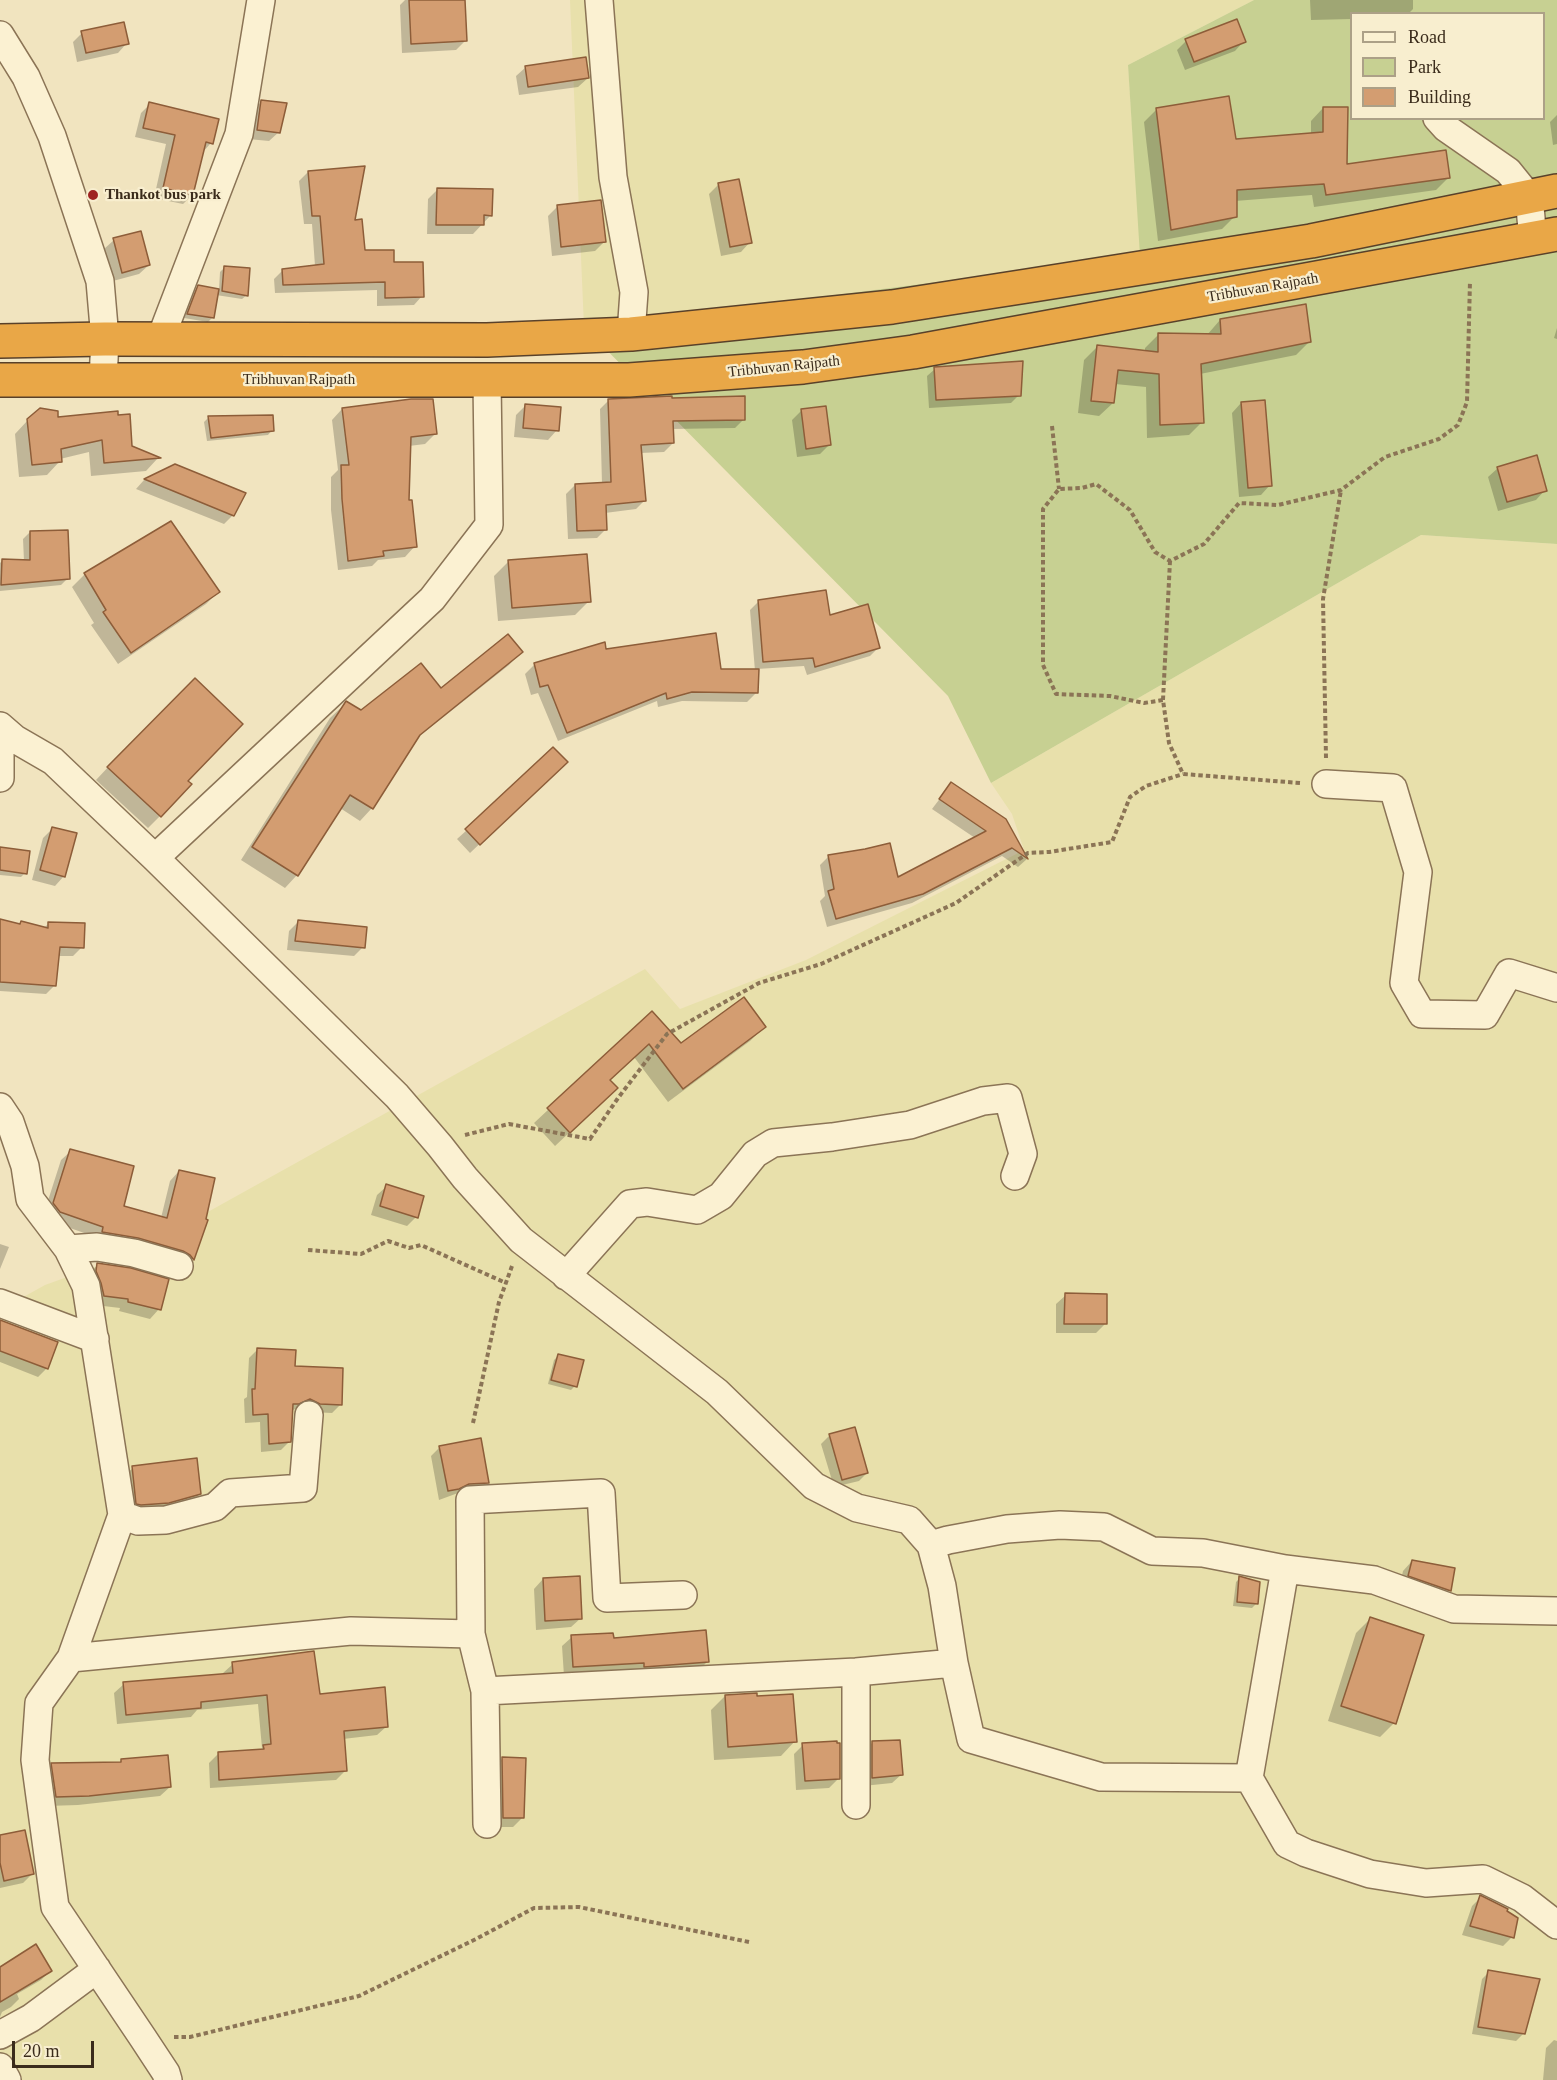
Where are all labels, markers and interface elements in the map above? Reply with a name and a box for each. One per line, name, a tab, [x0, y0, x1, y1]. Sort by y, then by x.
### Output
legend	[1350, 12, 1545, 120]
text: Road	[1408, 27, 1446, 47]
text: Park	[1408, 57, 1441, 77]
text: Building	[1408, 87, 1471, 107]
place label: Thankot bus park	[105, 186, 221, 204]
marker: Thankot bus park	[86, 188, 100, 202]
street label: Tribhuvan Rajpath	[1206, 269, 1320, 307]
street label: Tribhuvan Rajpath	[727, 352, 841, 382]
street label: Tribhuvan Rajpath	[243, 371, 355, 389]
scale bar	[15, 2029, 98, 2067]
text: 20 m	[23, 2041, 60, 2061]

